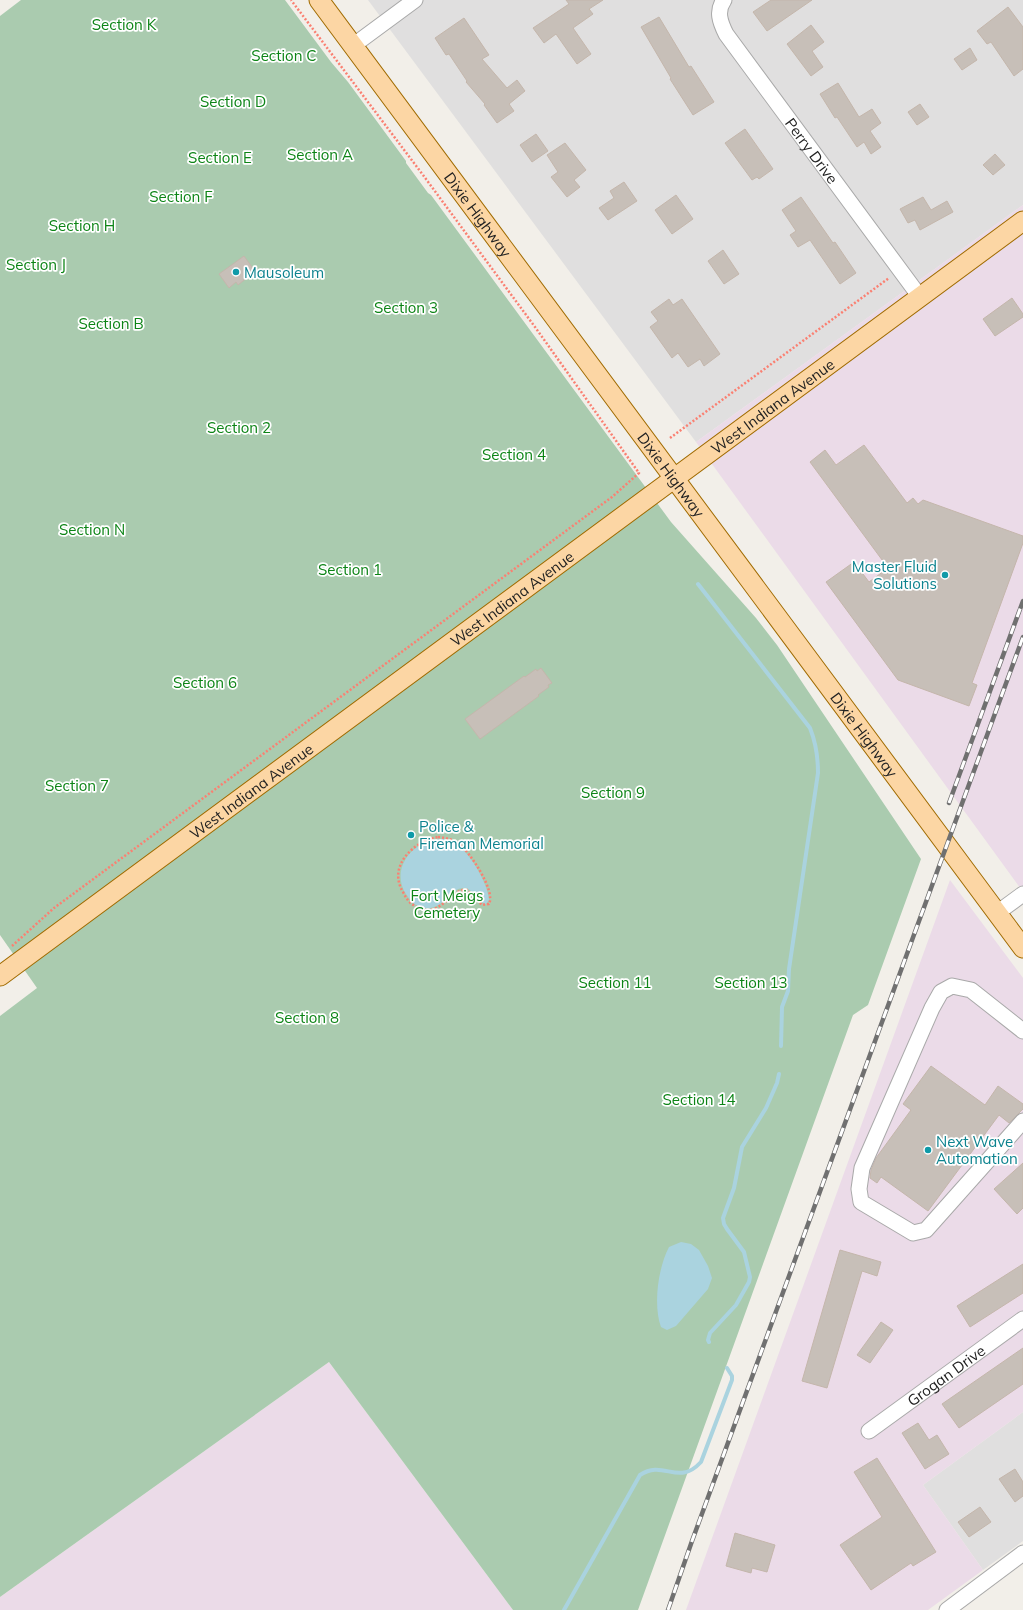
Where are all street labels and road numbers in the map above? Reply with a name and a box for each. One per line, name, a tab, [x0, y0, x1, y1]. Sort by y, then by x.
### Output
street label: Perry Drive	[781, 114, 843, 187]
street label: Dixie Highway	[440, 168, 516, 261]
street label: West Indiana Avenue	[707, 354, 838, 458]
street label: Dixie Highway	[634, 428, 709, 521]
street label: West Indiana Avenue	[446, 546, 577, 650]
street label: Dixie Highway	[827, 688, 902, 781]
street label: West Indiana Avenue	[186, 739, 317, 843]
street label: Grogan Drive	[903, 1340, 989, 1410]

